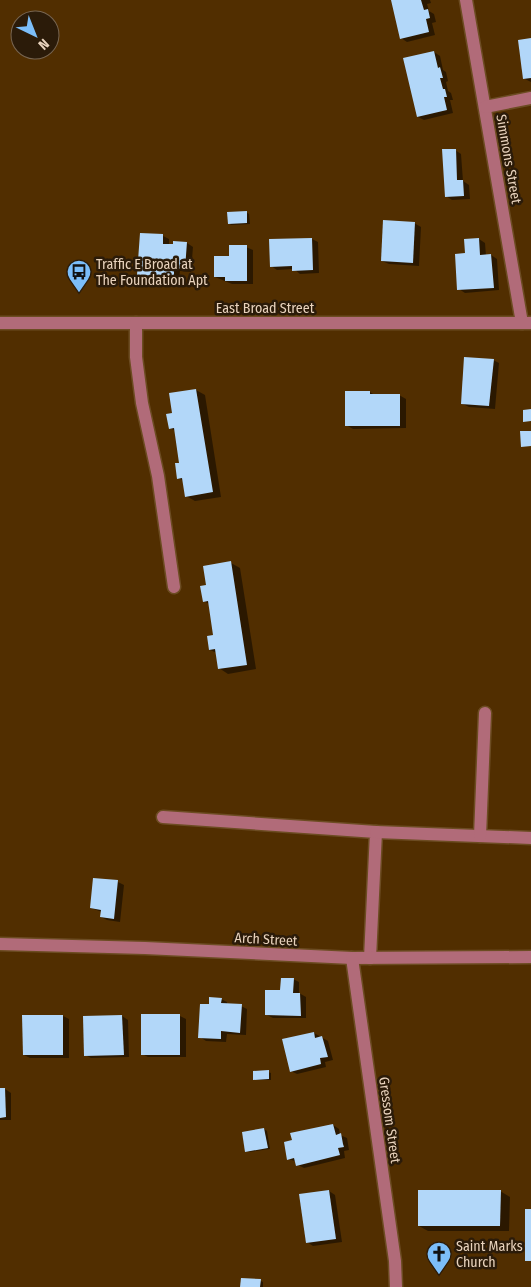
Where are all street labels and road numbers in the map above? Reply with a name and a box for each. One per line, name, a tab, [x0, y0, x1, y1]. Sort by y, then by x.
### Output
street label: Simmons Street	[492, 113, 525, 206]
street label: East Broad Street	[216, 300, 315, 317]
street label: Arch Street	[234, 929, 298, 950]
street label: Gressom Street	[375, 1076, 404, 1165]

